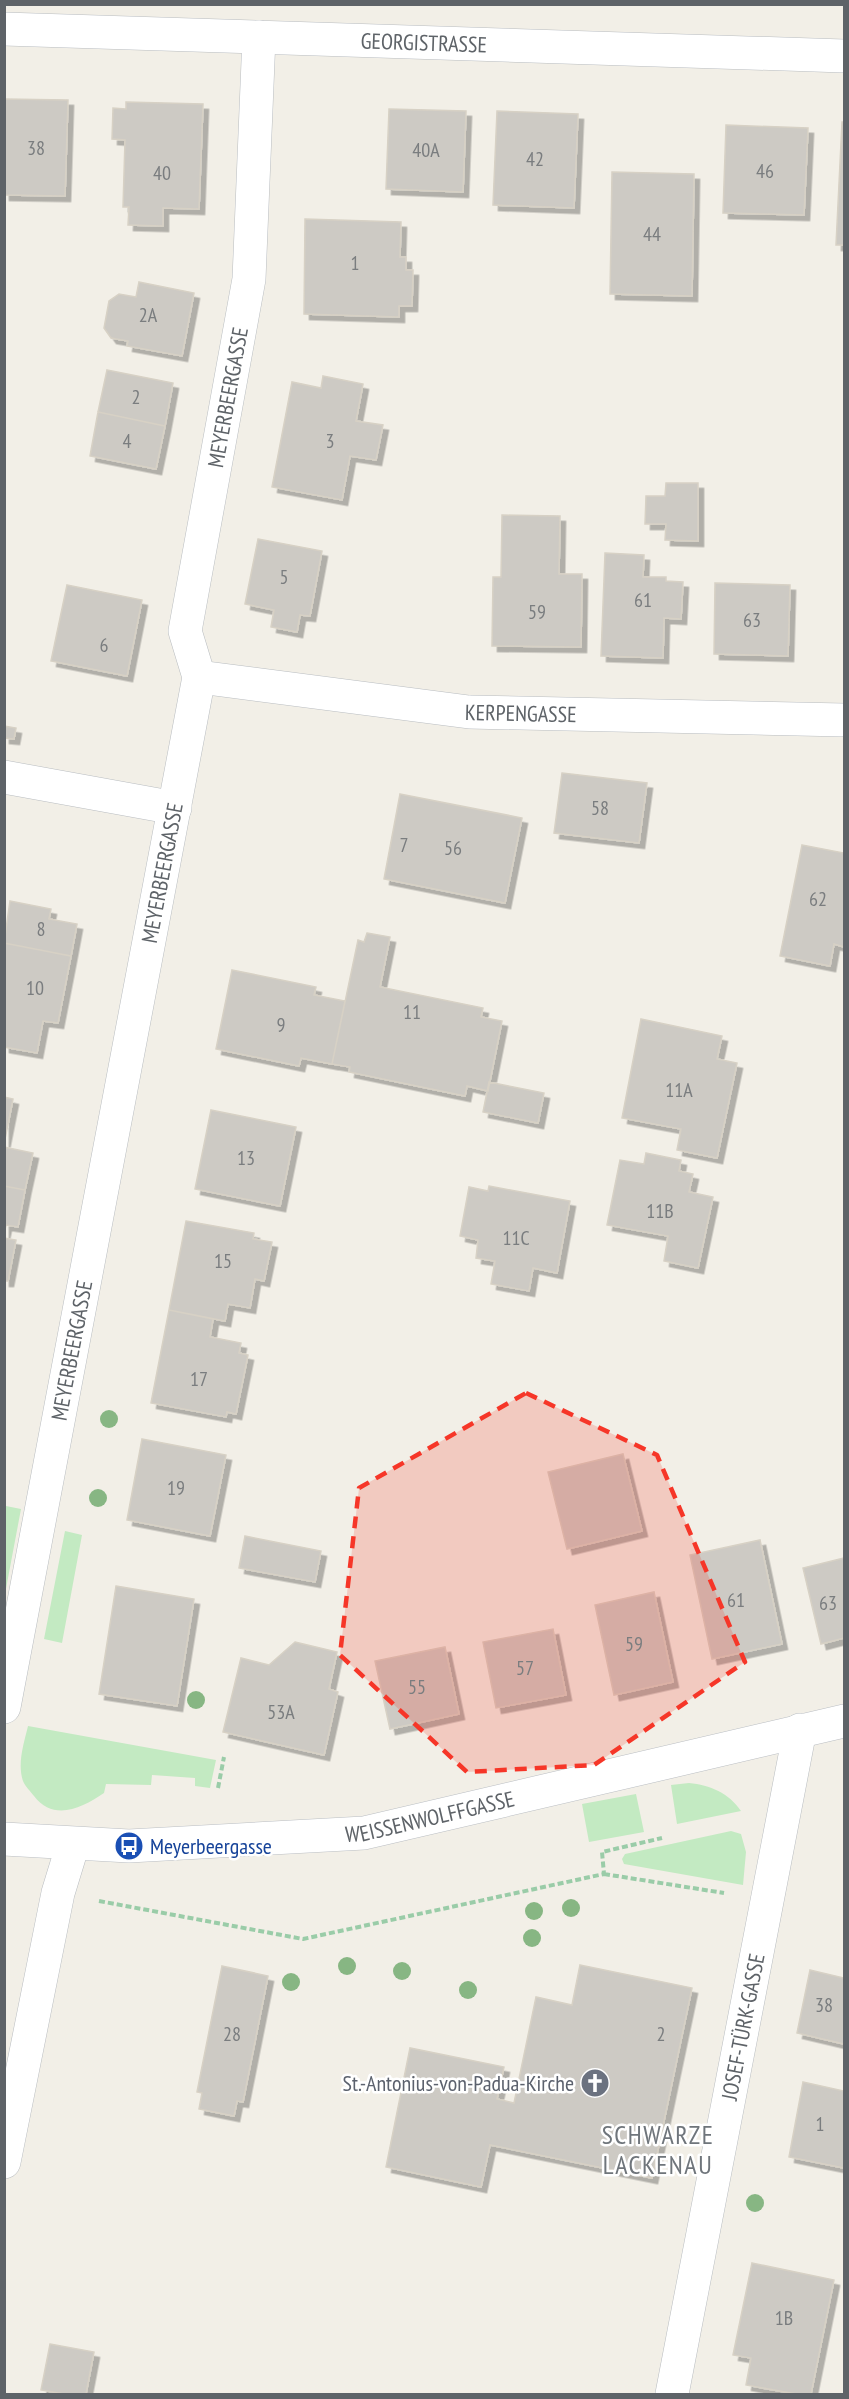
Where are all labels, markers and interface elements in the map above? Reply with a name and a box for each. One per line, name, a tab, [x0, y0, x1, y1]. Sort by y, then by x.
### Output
street label: GEORGISTRASSE	[360, 26, 487, 59]
house number: 38	[27, 135, 45, 161]
house number: 40A	[412, 137, 440, 163]
house number: 42	[526, 146, 544, 172]
house number: 46	[756, 158, 774, 184]
house number: 40	[153, 160, 171, 186]
house number: 44	[643, 221, 661, 247]
house number: 1	[351, 250, 360, 276]
house number: 2A	[139, 302, 158, 328]
street label: MEYERBEERGASSE	[201, 325, 254, 470]
house number: 2	[132, 384, 141, 410]
house number: 4	[123, 428, 132, 454]
house number: 3	[326, 428, 335, 454]
house number: 5	[280, 564, 289, 590]
house number: 61	[634, 587, 652, 613]
house number: 59	[528, 599, 546, 625]
house number: 63	[743, 607, 761, 633]
house number: 6	[100, 632, 109, 658]
street label: KERPENGASSE	[465, 698, 577, 728]
house number: 58	[591, 795, 609, 821]
street label: MEYERBEERGASSE	[135, 800, 189, 945]
house number: 7	[400, 832, 409, 858]
house number: 56	[444, 835, 462, 861]
house number: 62	[809, 886, 827, 912]
house number: 8	[37, 916, 46, 942]
house number: 10	[26, 975, 44, 1001]
house number: 11	[403, 999, 421, 1025]
house number: 9	[277, 1012, 286, 1038]
house number: 11A	[665, 1077, 693, 1103]
house number: 13	[237, 1145, 255, 1171]
house number: 11B	[646, 1198, 674, 1224]
house number: 11C	[502, 1225, 530, 1251]
house number: 15	[214, 1248, 232, 1274]
street label: MEYERBEERGASSE	[45, 1278, 99, 1423]
house number: 17	[190, 1366, 208, 1392]
house number: 19	[167, 1475, 185, 1501]
house number: 61	[727, 1587, 745, 1613]
house number: 63	[819, 1590, 837, 1616]
house number: 59	[625, 1631, 643, 1657]
house number: 57	[516, 1655, 534, 1681]
house number: 55	[408, 1674, 426, 1700]
house number: 53A	[267, 1699, 295, 1725]
street label: WEISSENWOLFFGASSE	[344, 1784, 517, 1848]
bus stop icon: Meyerbeergasse	[113, 1830, 145, 1862]
place label: Meyerbeergasse	[150, 1832, 272, 1860]
street label: JOSEF-TÜRK-GASSE	[715, 1951, 771, 2103]
house number: 38	[815, 1992, 833, 2018]
house number: 28	[223, 2021, 241, 2047]
house number: 2	[657, 2021, 666, 2047]
church icon: St.-Antonius-von-Padua-Kirche	[579, 2067, 611, 2099]
place label: St.-Antonius-von-Padua-Kirche	[343, 2069, 574, 2097]
house number: 1	[816, 2111, 825, 2137]
district label: SCHWARZE LACKENAU	[602, 2118, 714, 2181]
house number: 1B	[775, 2305, 793, 2331]

